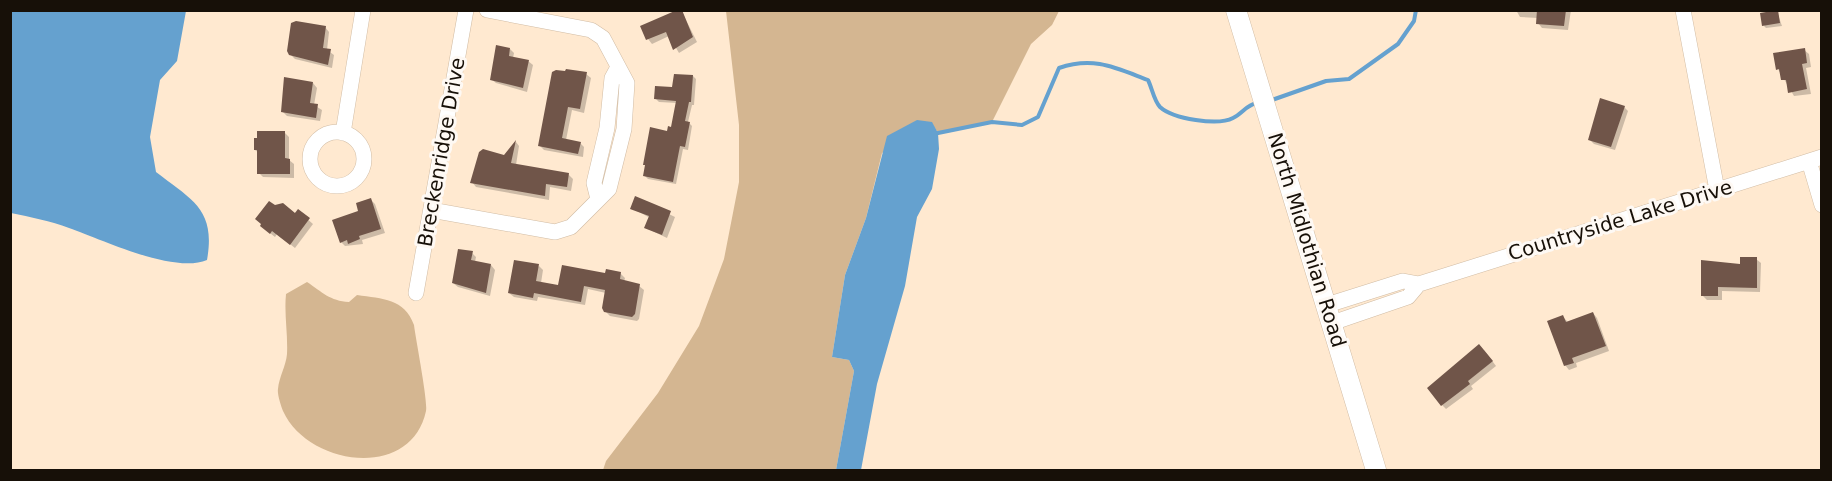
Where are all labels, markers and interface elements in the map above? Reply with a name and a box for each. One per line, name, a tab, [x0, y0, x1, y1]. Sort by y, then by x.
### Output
street label: Breckenridge Drive	[413, 55, 469, 249]
street label: North Midlothian Road	[1263, 130, 1351, 350]
street label: Countryside Lake Drive	[1505, 174, 1735, 266]

